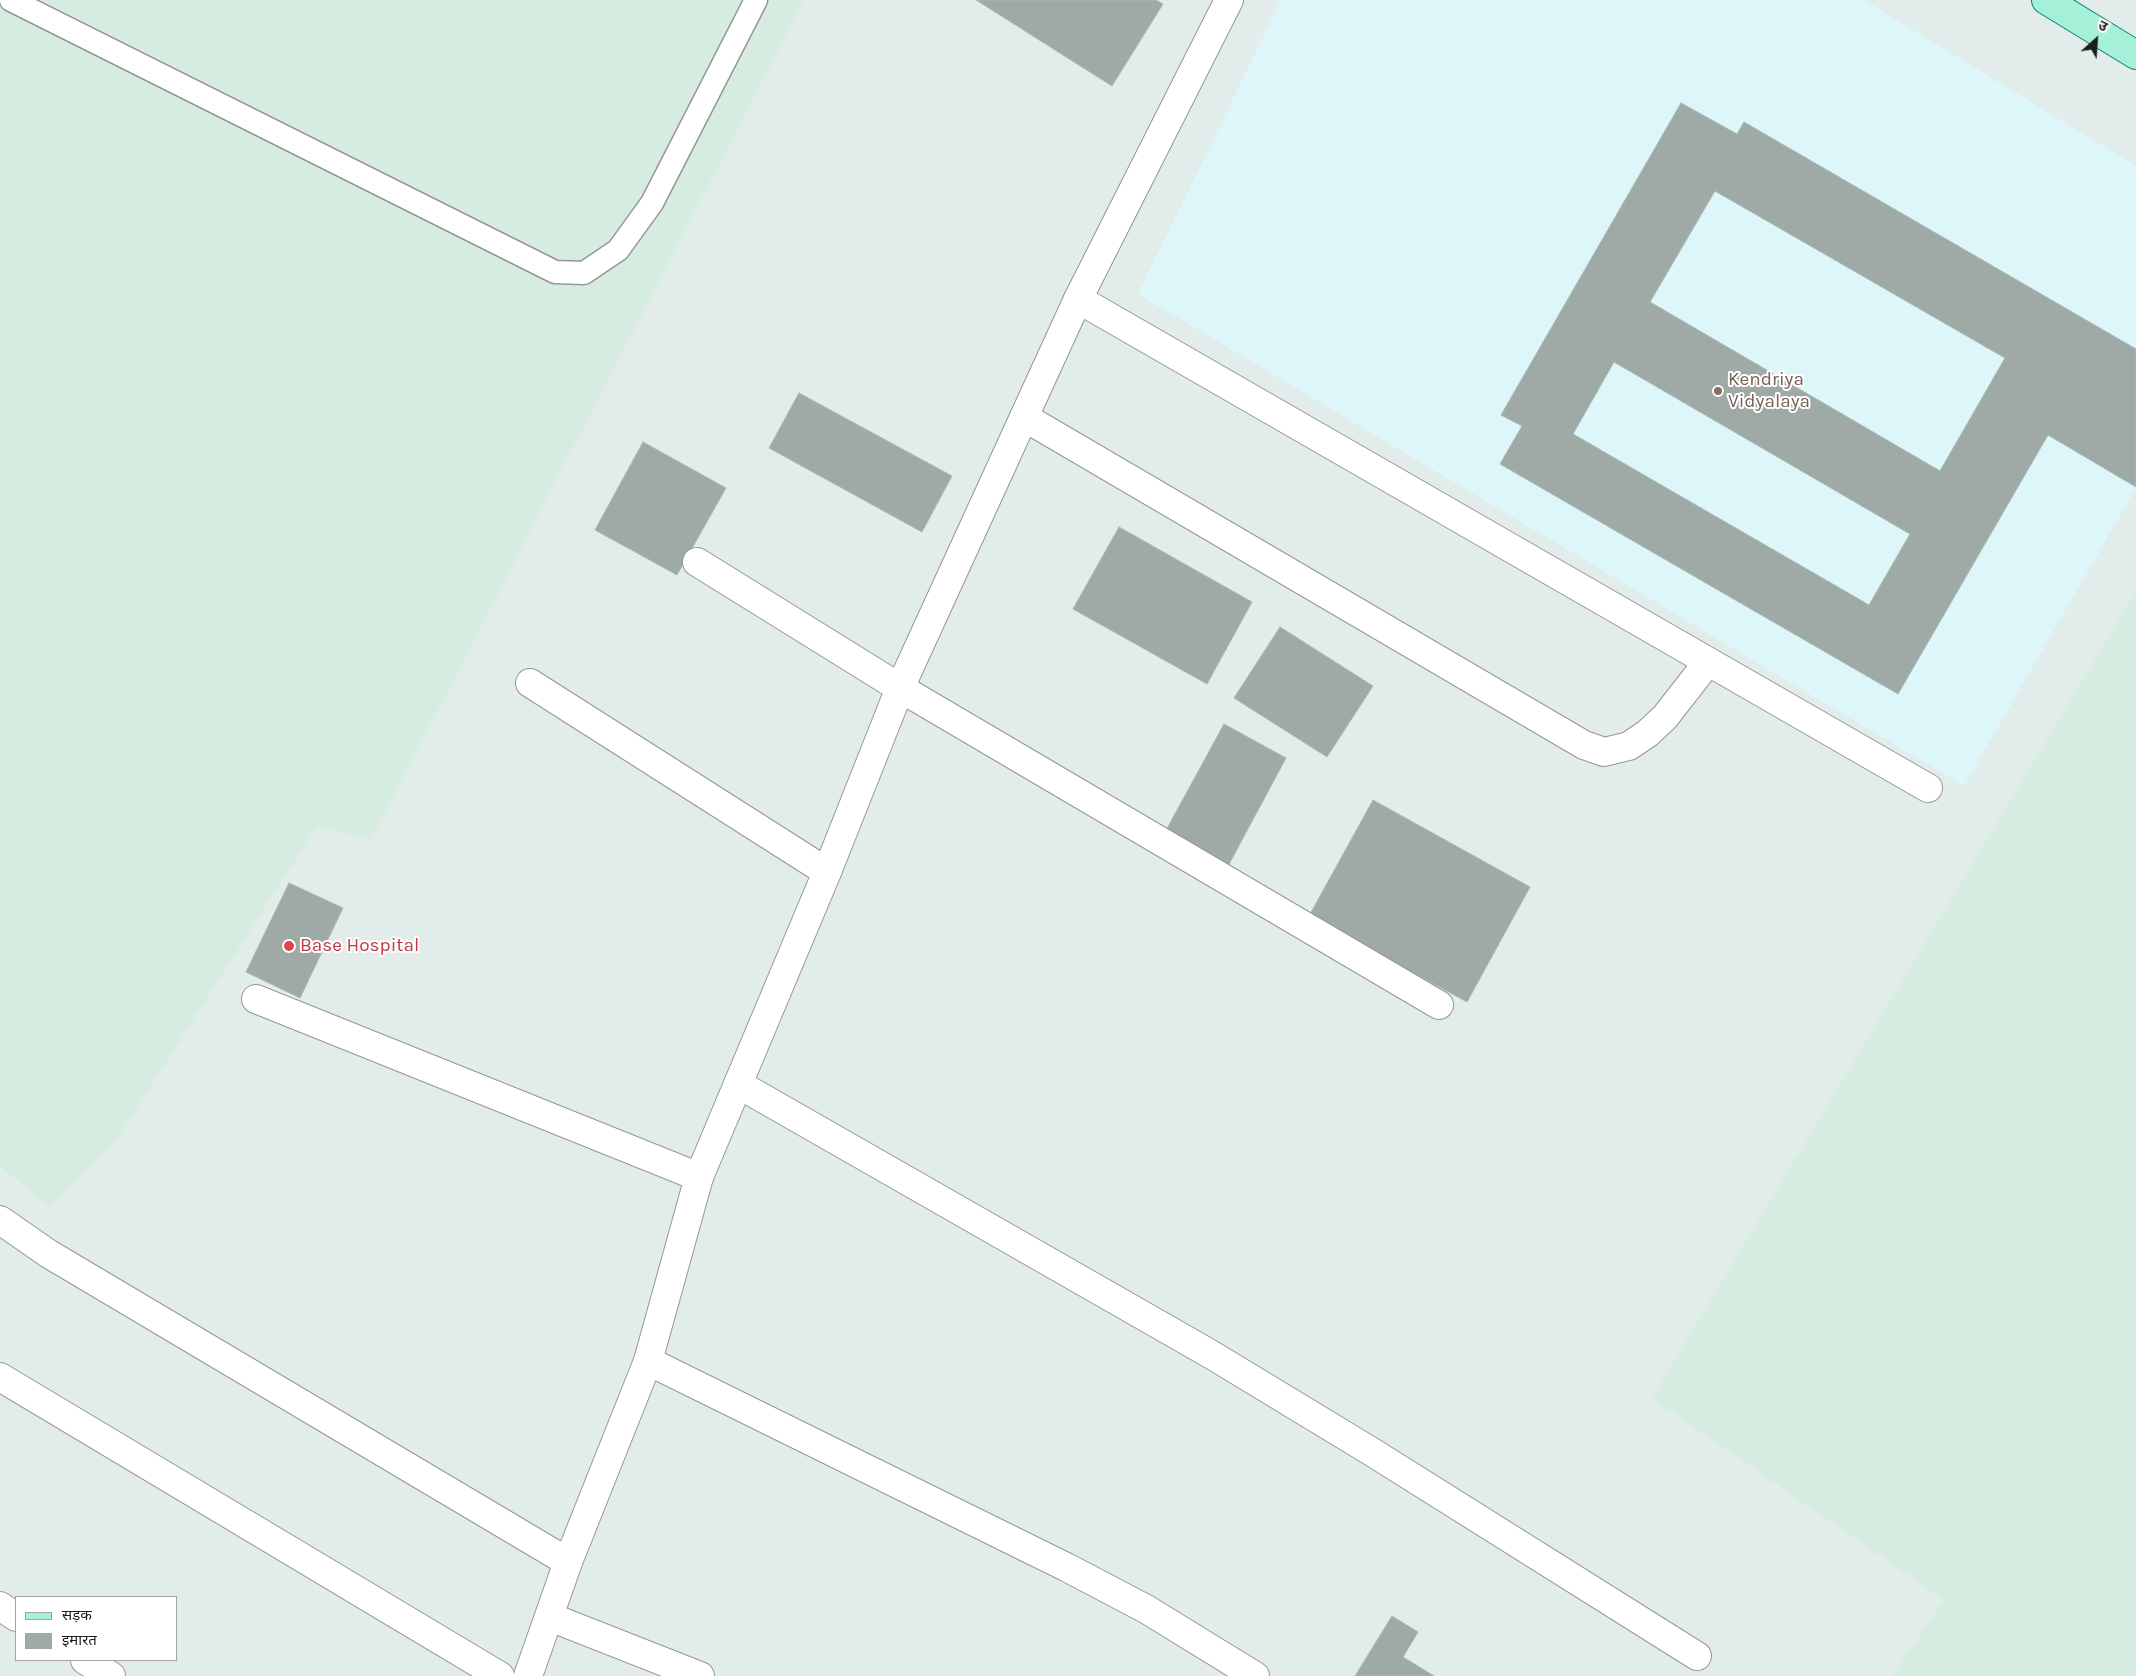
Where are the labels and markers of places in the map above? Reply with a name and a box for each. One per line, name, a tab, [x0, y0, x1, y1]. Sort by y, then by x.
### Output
place label: Kendriya Vidyalaya	[1728, 369, 1810, 413]
marker: Kendriya Vidyalaya	[1712, 385, 1724, 397]
place label: Base Hospital	[300, 935, 419, 957]
marker: Base Hospital	[282, 939, 296, 953]

